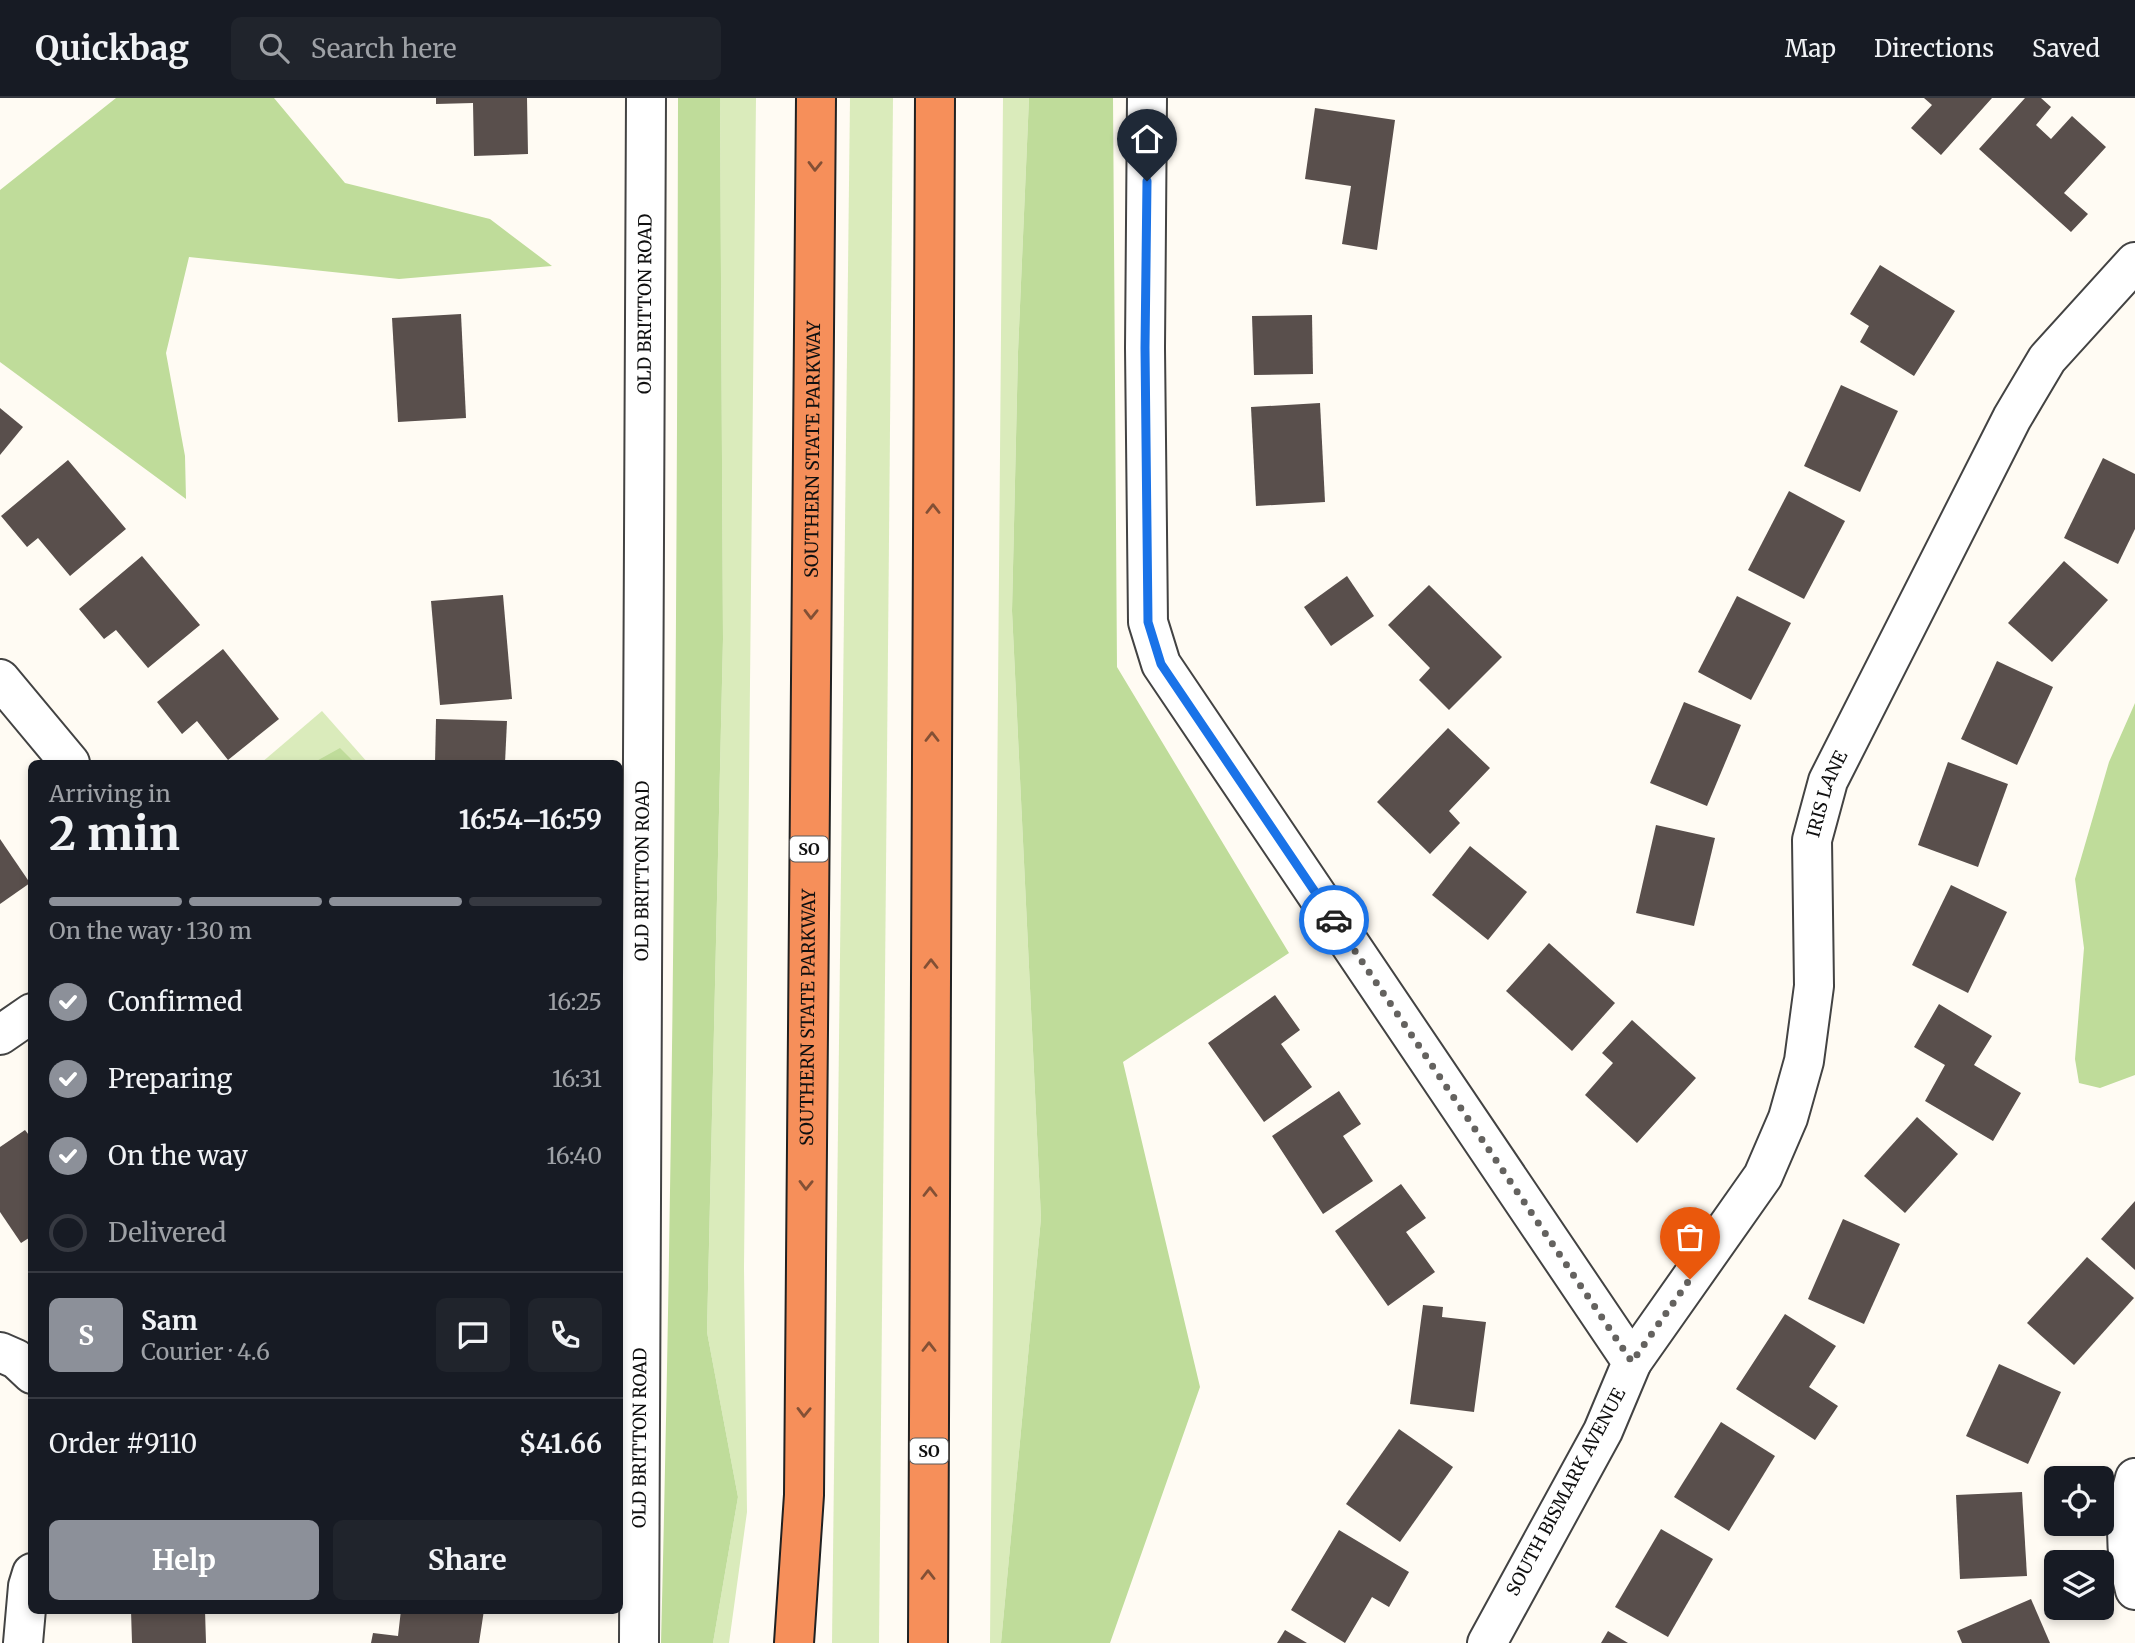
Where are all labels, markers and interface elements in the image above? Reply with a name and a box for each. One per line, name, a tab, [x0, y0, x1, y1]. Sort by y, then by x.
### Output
search box	[231, 17, 721, 80]
text: Quickbag	[35, 28, 189, 69]
icon: search	[255, 29, 293, 67]
text: Search here	[311, 32, 457, 65]
text: Map	[1785, 33, 1836, 64]
text: Directions	[1874, 33, 1994, 64]
text: Saved	[2032, 33, 2100, 64]
pin	[1117, 109, 1177, 181]
icon: home	[1128, 120, 1166, 158]
one-way arrow	[808, 161, 823, 172]
street label: OLD BRITTON ROAD	[633, 214, 656, 394]
street label: SOUTHERN STATE PARKWAY	[800, 320, 825, 578]
one-way arrow	[925, 503, 941, 514]
one-way arrow	[804, 609, 819, 620]
one-way arrow	[924, 731, 940, 741]
street label: IRIS LANE	[1801, 746, 1853, 840]
text: Arriving in	[49, 779, 171, 808]
street label: OLD BRITTON ROAD	[630, 781, 654, 961]
text: 16:54–16:59	[459, 803, 602, 836]
text: 2 min	[49, 805, 180, 863]
road number: SO	[790, 836, 828, 862]
courier	[1299, 885, 1369, 955]
street label: SOUTHERN STATE PARKWAY	[795, 888, 820, 1146]
icon: car	[1315, 901, 1353, 939]
text: On the way · 130 m	[49, 916, 252, 945]
one-way arrow	[923, 958, 939, 969]
icon: check	[49, 983, 87, 1021]
text: Confirmed	[108, 985, 243, 1018]
text: 16:25	[548, 987, 602, 1016]
icon: check	[49, 1060, 87, 1098]
text: Preparing	[108, 1062, 232, 1095]
text: 16:31	[552, 1064, 602, 1093]
icon: check	[49, 1137, 87, 1175]
text: On the way	[108, 1139, 248, 1172]
text: 16:40	[546, 1141, 602, 1170]
one-way arrow	[798, 1180, 814, 1190]
one-way arrow	[922, 1186, 938, 1196]
pin	[1660, 1207, 1720, 1279]
text: Delivered	[108, 1216, 227, 1249]
icon: bag	[1671, 1218, 1709, 1256]
button: chat	[436, 1298, 510, 1372]
button: phone	[528, 1298, 602, 1372]
text: Sam	[141, 1304, 198, 1337]
text: S	[78, 1319, 94, 1352]
text: Courier · 4.6	[141, 1337, 270, 1366]
one-way arrow	[921, 1342, 937, 1352]
street label: OLD BRITTON ROAD	[628, 1348, 651, 1528]
street label: SOUTH BISMARK AVENUE	[1501, 1383, 1630, 1600]
one-way arrow	[796, 1407, 812, 1418]
text: Order #9110	[49, 1427, 197, 1460]
text: $41.66	[519, 1427, 602, 1460]
road number: SO	[910, 1438, 948, 1464]
map controls	[2044, 1466, 2114, 1620]
button: locate	[2044, 1466, 2114, 1536]
button: Help	[49, 1520, 319, 1600]
button: Share	[333, 1520, 602, 1600]
button: layers	[2044, 1550, 2114, 1620]
one-way arrow	[920, 1569, 936, 1580]

